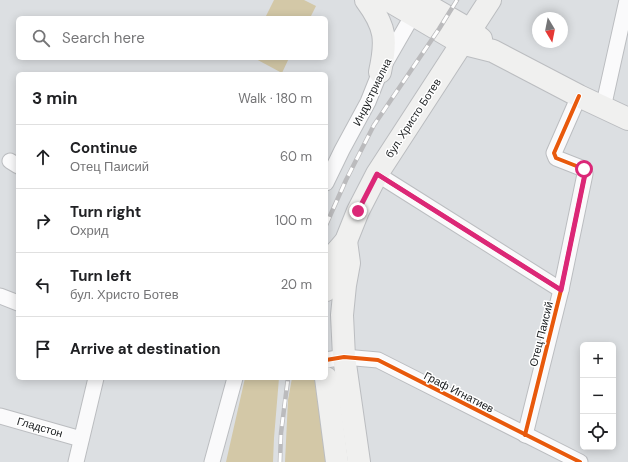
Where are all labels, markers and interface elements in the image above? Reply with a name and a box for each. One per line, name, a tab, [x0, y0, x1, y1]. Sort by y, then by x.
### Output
north arrow	[532, 12, 568, 48]
search box	[16, 16, 328, 60]
icon: search	[30, 27, 52, 49]
text: Search here	[62, 28, 145, 48]
street label: Индустриална	[350, 55, 395, 128]
street label: бул. Христо Ботев	[382, 76, 444, 160]
text: 3 min	[32, 87, 77, 109]
text: Walk · 180 m	[238, 90, 312, 107]
text: Continue	[70, 138, 138, 158]
icon: ahead	[32, 146, 54, 168]
text: 60 m	[280, 148, 312, 165]
text: Отец Паисий	[70, 158, 149, 175]
route start	[575, 160, 593, 178]
text: Turn right	[70, 202, 141, 222]
route end	[349, 202, 367, 220]
icon: right	[32, 210, 54, 232]
text: 100 m	[275, 212, 312, 229]
text: Охрид	[70, 222, 109, 239]
text: Turn left	[70, 266, 131, 286]
icon: left	[32, 274, 54, 296]
text: 20 m	[281, 276, 312, 293]
text: бул. Христо Ботев	[70, 286, 179, 303]
street label: Отец Паисий	[526, 300, 556, 368]
icon: arrive	[32, 338, 54, 360]
text: Arrive at destination	[70, 339, 221, 359]
map controls	[580, 342, 616, 450]
button: +	[580, 342, 616, 378]
street label: Граф Игнатиев	[422, 368, 496, 416]
button: −	[580, 378, 616, 414]
street label: Гладстон	[16, 414, 64, 440]
button: locate	[580, 414, 616, 450]

